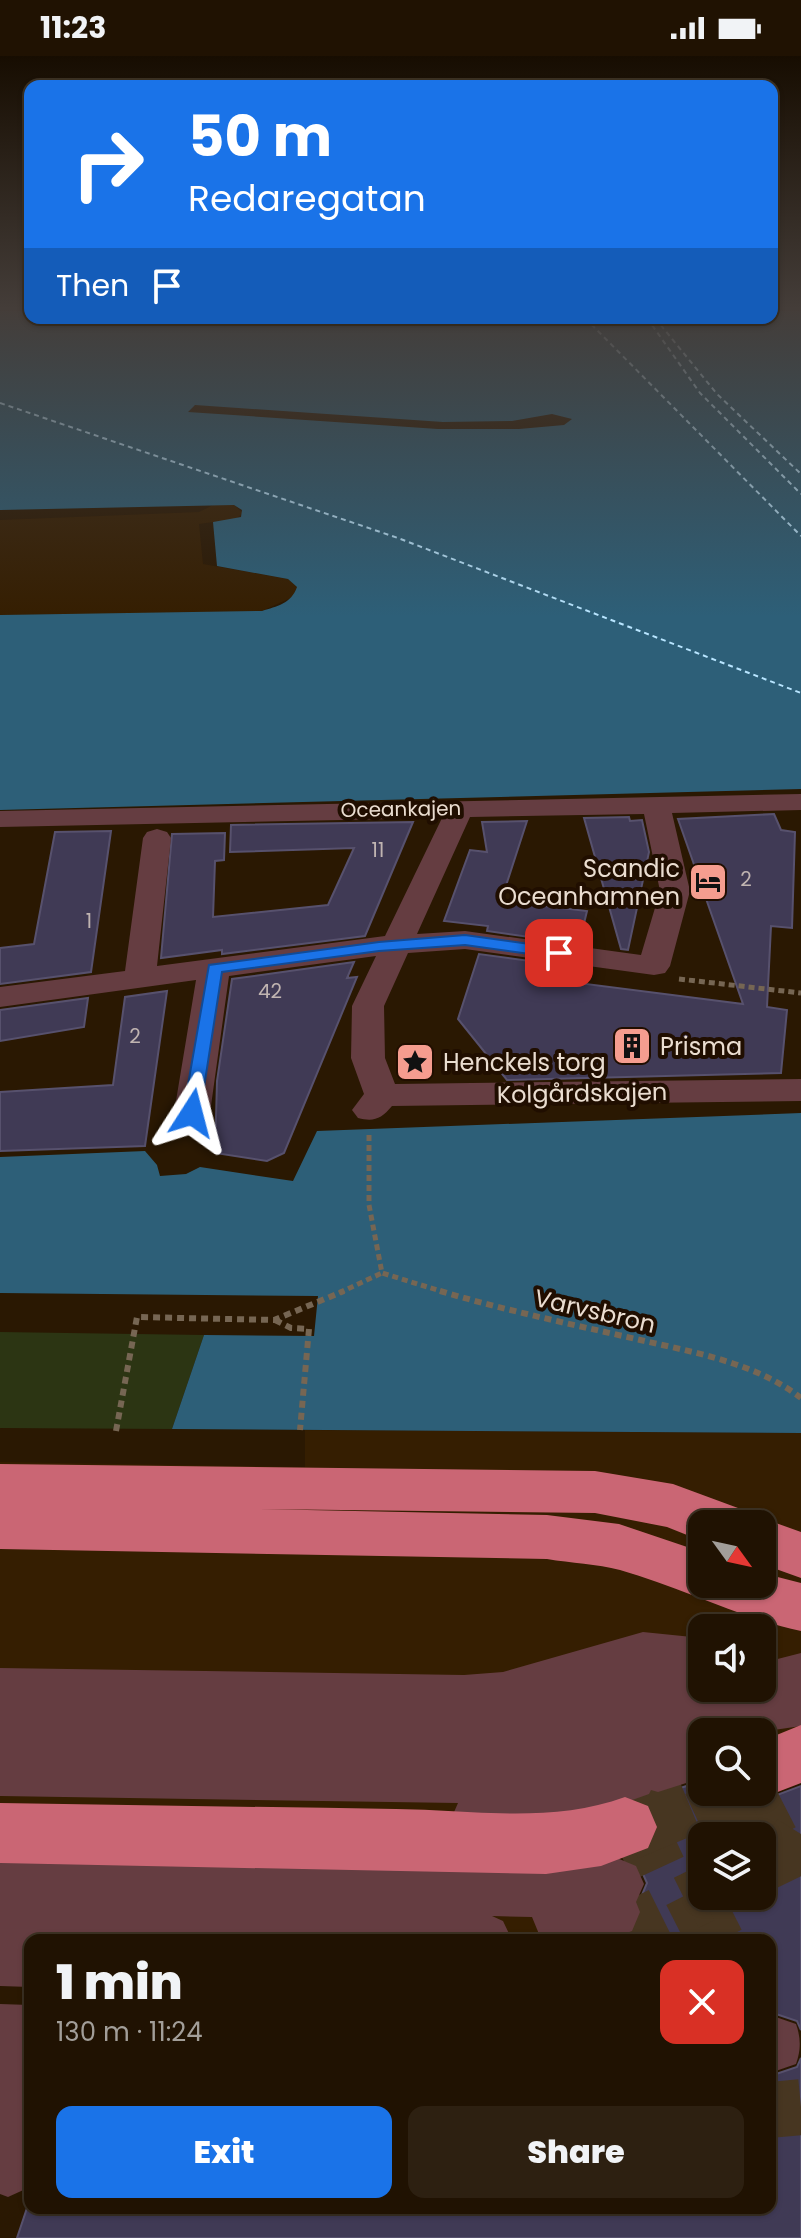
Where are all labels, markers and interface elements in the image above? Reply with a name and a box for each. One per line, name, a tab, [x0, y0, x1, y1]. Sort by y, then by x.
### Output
text: 11:23	[40, 6, 106, 49]
text: 50 m	[188, 97, 332, 176]
icon: right	[56, 112, 160, 216]
text: Redaregatan	[188, 173, 426, 224]
text: Then	[56, 264, 129, 307]
icon: arrive	[145, 264, 189, 308]
street label: Oceankajen	[340, 794, 462, 824]
house number: 11	[372, 836, 384, 864]
place label: Scandic Oceanhamnen	[498, 852, 680, 913]
hotel icon: Scandic Oceanhamnen	[687, 861, 729, 903]
house number: 2	[740, 865, 752, 893]
house number: 1	[86, 907, 92, 935]
pin	[525, 919, 593, 987]
icon: arrive	[537, 931, 581, 975]
house number: 42	[258, 977, 282, 1005]
house number: 2	[129, 1022, 141, 1050]
building icon: Prisma	[611, 1025, 653, 1067]
place label: Prisma	[660, 1030, 742, 1063]
place icon: Henckels torg	[394, 1041, 436, 1083]
place label: Henckels torg	[443, 1046, 606, 1079]
position arrow	[150, 1071, 234, 1155]
street label: Kolgårdskajen	[496, 1075, 668, 1111]
street label: Varvsbron	[531, 1281, 659, 1341]
north arrow	[688, 1510, 776, 1598]
map controls	[688, 1510, 776, 1910]
button: sound	[688, 1614, 776, 1702]
button: search	[688, 1718, 776, 1806]
button: layers	[688, 1822, 776, 1910]
text: 1 min	[56, 1949, 183, 2016]
button: close	[660, 1960, 744, 2044]
text: 130 m · 11:24	[56, 2014, 203, 2050]
button: Exit	[56, 2106, 392, 2198]
button: Share	[408, 2106, 744, 2198]

